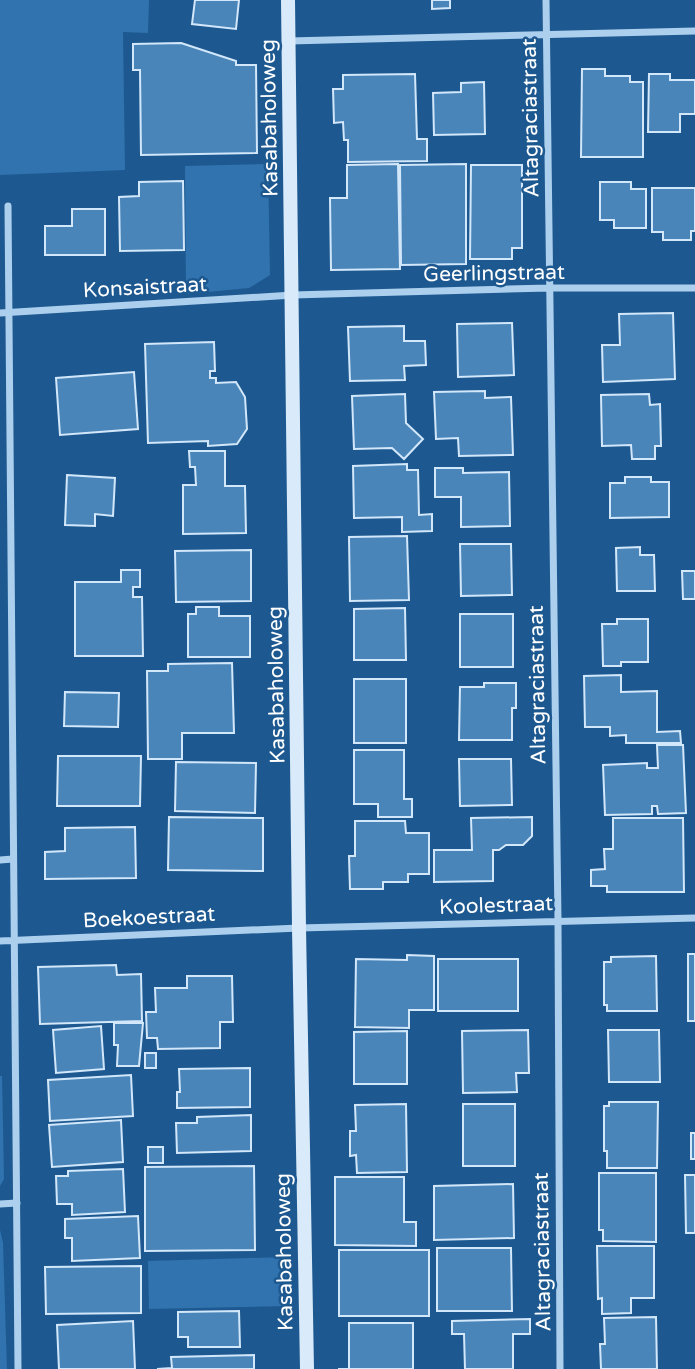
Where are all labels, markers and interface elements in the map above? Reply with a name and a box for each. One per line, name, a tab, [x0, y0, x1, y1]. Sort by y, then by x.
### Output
street label: Altagraciastraat	[517, 38, 544, 198]
street label: Kasabaholoweg	[256, 39, 283, 197]
street label: Geerlingstraat	[423, 260, 565, 287]
street label: Konsaistraat	[82, 272, 208, 303]
street label: Altagraciastraat	[524, 605, 551, 765]
street label: Kasabaholoweg	[263, 606, 290, 764]
street label: Koolestraat	[439, 891, 553, 920]
street label: Boekoestraat	[82, 902, 216, 933]
street label: Altagraciastraat	[529, 1172, 556, 1332]
street label: Kasabaholoweg	[271, 1173, 298, 1331]

